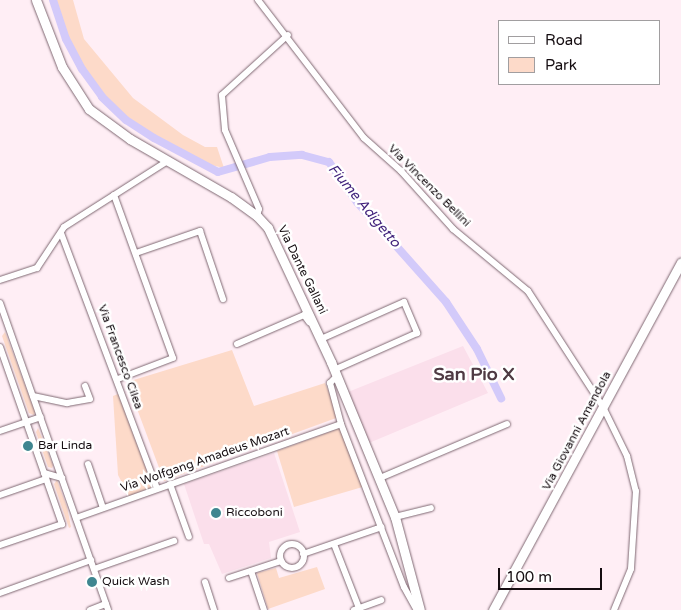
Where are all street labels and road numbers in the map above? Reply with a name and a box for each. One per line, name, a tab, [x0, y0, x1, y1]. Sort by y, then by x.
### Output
street label: Via Vincenzo Bellini	[385, 142, 473, 230]
street label: Via Dante Gallani	[274, 223, 330, 317]
street label: Via Francesco Cilea	[94, 303, 146, 411]
street label: Via Giovanni Amendola	[539, 369, 615, 493]
street label: Via Wolfgang Amadeus Mozart	[119, 424, 291, 496]

